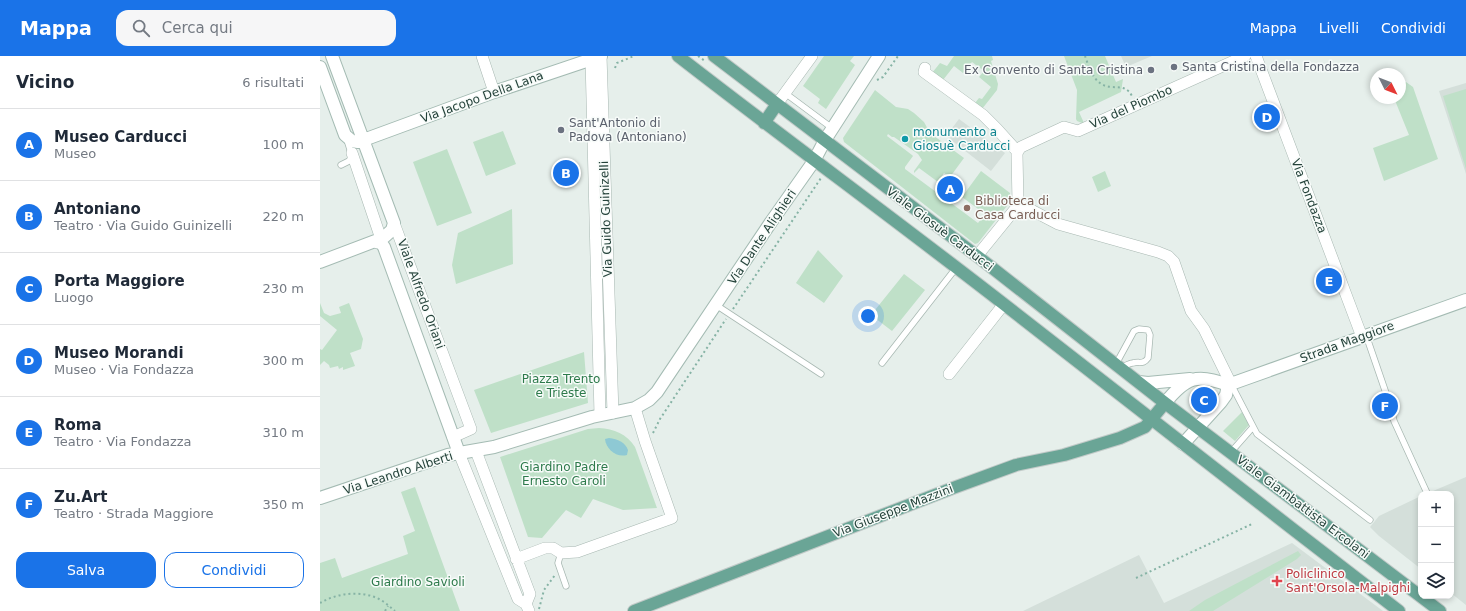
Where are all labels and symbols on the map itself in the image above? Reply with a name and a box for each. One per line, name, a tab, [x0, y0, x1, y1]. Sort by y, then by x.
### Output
place label: Santa Cristina della Fondazza	[1182, 60, 1359, 74]
marker: Santa Cristina della Fondazza	[1169, 62, 1179, 72]
place label: Ex Convento di Santa Cristina	[964, 63, 1143, 77]
marker: Ex Convento di Santa Cristina	[1146, 65, 1156, 75]
street label: Via Jacopo Della Lana	[419, 68, 545, 126]
north arrow	[1370, 68, 1406, 104]
street label: Via del Piombo	[1088, 83, 1174, 131]
pin: D	[1254, 102, 1280, 132]
place label: Sant'Antonio di Padova (Antoniano)	[569, 116, 687, 144]
marker: Sant'Antonio di Padova (Antoniano)	[556, 125, 566, 135]
place label: monumento a Giosuè Carducci	[913, 125, 1010, 153]
marker: monumento a Giosuè Carducci	[900, 134, 910, 144]
street label: Via Fondazza	[1288, 157, 1330, 235]
pin: B	[553, 158, 579, 188]
street label: Via Guido Guinizelli	[597, 161, 615, 277]
pin: A	[937, 174, 963, 204]
street label: Viale Giosuè Carducci	[884, 184, 996, 274]
street label: Via Dante Alighieri	[725, 187, 799, 287]
place label: Biblioteca di Casa Carducci	[975, 194, 1060, 222]
marker: Biblioteca di Casa Carducci	[962, 203, 972, 213]
street label: Viale Alfredo Oriani	[395, 237, 447, 351]
pin: E	[1316, 266, 1342, 296]
your location	[858, 306, 878, 326]
street label: Strada Maggiore	[1298, 318, 1396, 366]
park label: Piazza Trento e Trieste	[522, 372, 600, 400]
pin: C	[1191, 385, 1217, 415]
pin: F	[1372, 391, 1398, 421]
street label: Via Leandro Alberti	[342, 449, 454, 497]
street label: Viale Giambattista Ercolani	[1234, 453, 1372, 561]
park label: Giardino Padre Ernesto Caroli	[520, 460, 608, 488]
street label: Via Giuseppe Mazzini	[831, 482, 955, 540]
place label: Policlinico Sant'Orsola-Malpighi	[1286, 567, 1410, 595]
park label: Giardino Savioli	[371, 575, 465, 589]
marker: Policlinico Sant'Orsola-Malpighi	[1271, 575, 1283, 587]

